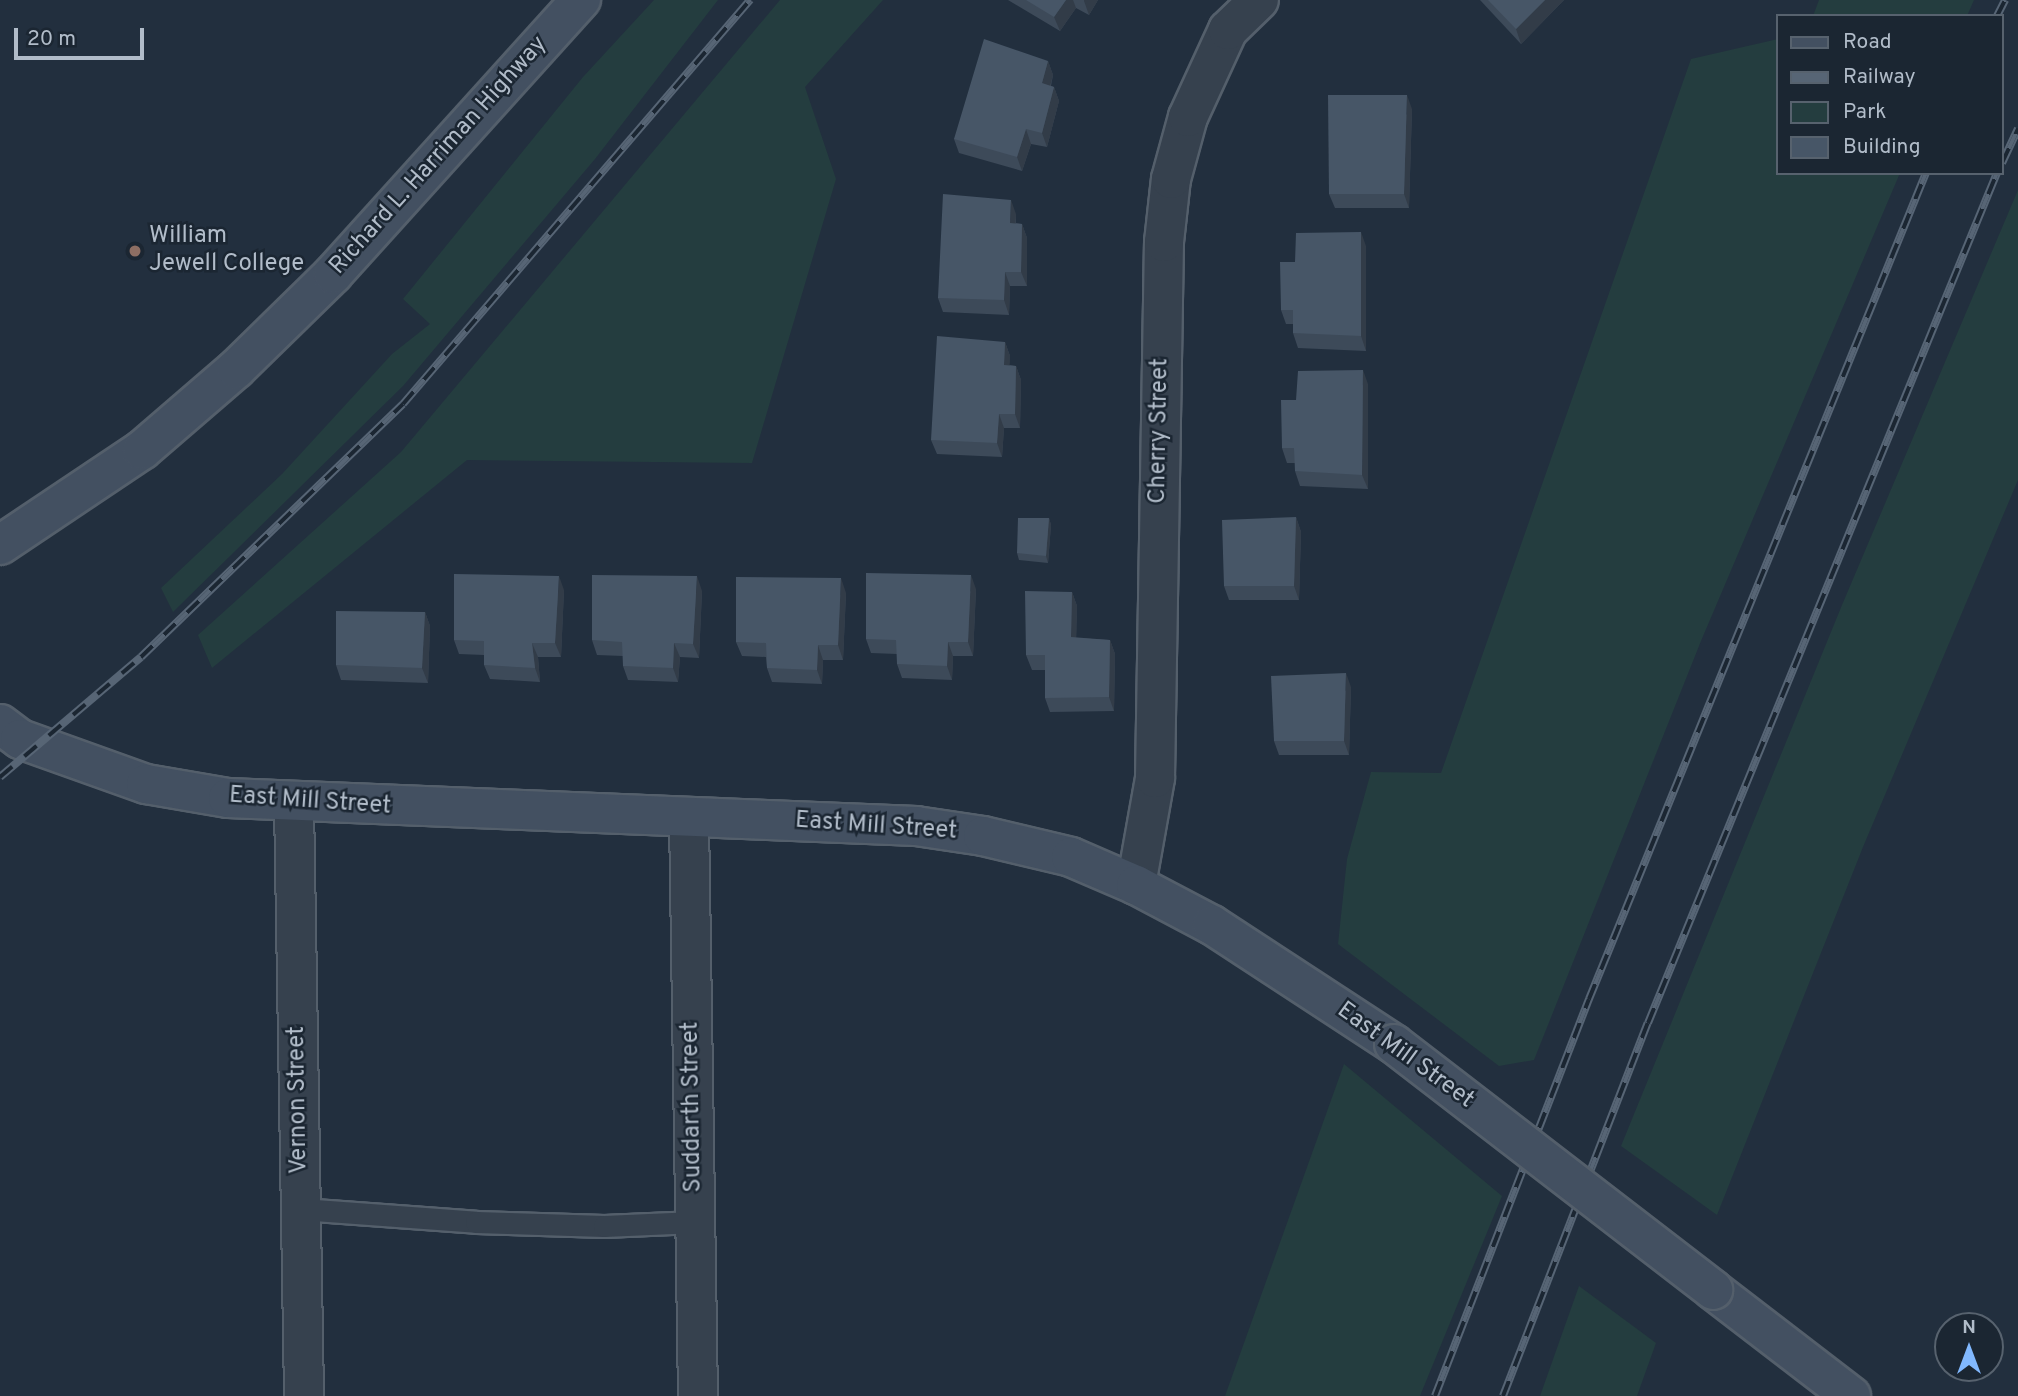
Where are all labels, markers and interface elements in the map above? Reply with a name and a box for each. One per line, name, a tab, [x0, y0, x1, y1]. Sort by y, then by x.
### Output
scale bar	[18, 14, 147, 58]
legend	[1776, 14, 2004, 175]
text: 20 m	[27, 26, 76, 53]
text: Road	[1843, 29, 1892, 56]
street label: Richard L. Harriman Highway	[324, 31, 554, 281]
text: Railway	[1843, 64, 1916, 91]
text: Park	[1843, 99, 1886, 126]
text: Building	[1843, 134, 1921, 161]
place label: William Jewell College	[149, 223, 304, 279]
marker: William Jewell College	[127, 243, 143, 259]
street label: Cherry Street	[1144, 358, 1176, 504]
street label: East Mill Street	[228, 782, 392, 822]
street label: East Mill Street	[794, 807, 958, 847]
street label: East Mill Street	[1331, 997, 1479, 1115]
street label: Suddarth Street	[677, 1021, 709, 1193]
street label: Vernon Street	[283, 1026, 315, 1174]
north arrow	[1934, 1312, 2004, 1382]
text: N	[1962, 1316, 1976, 1340]

